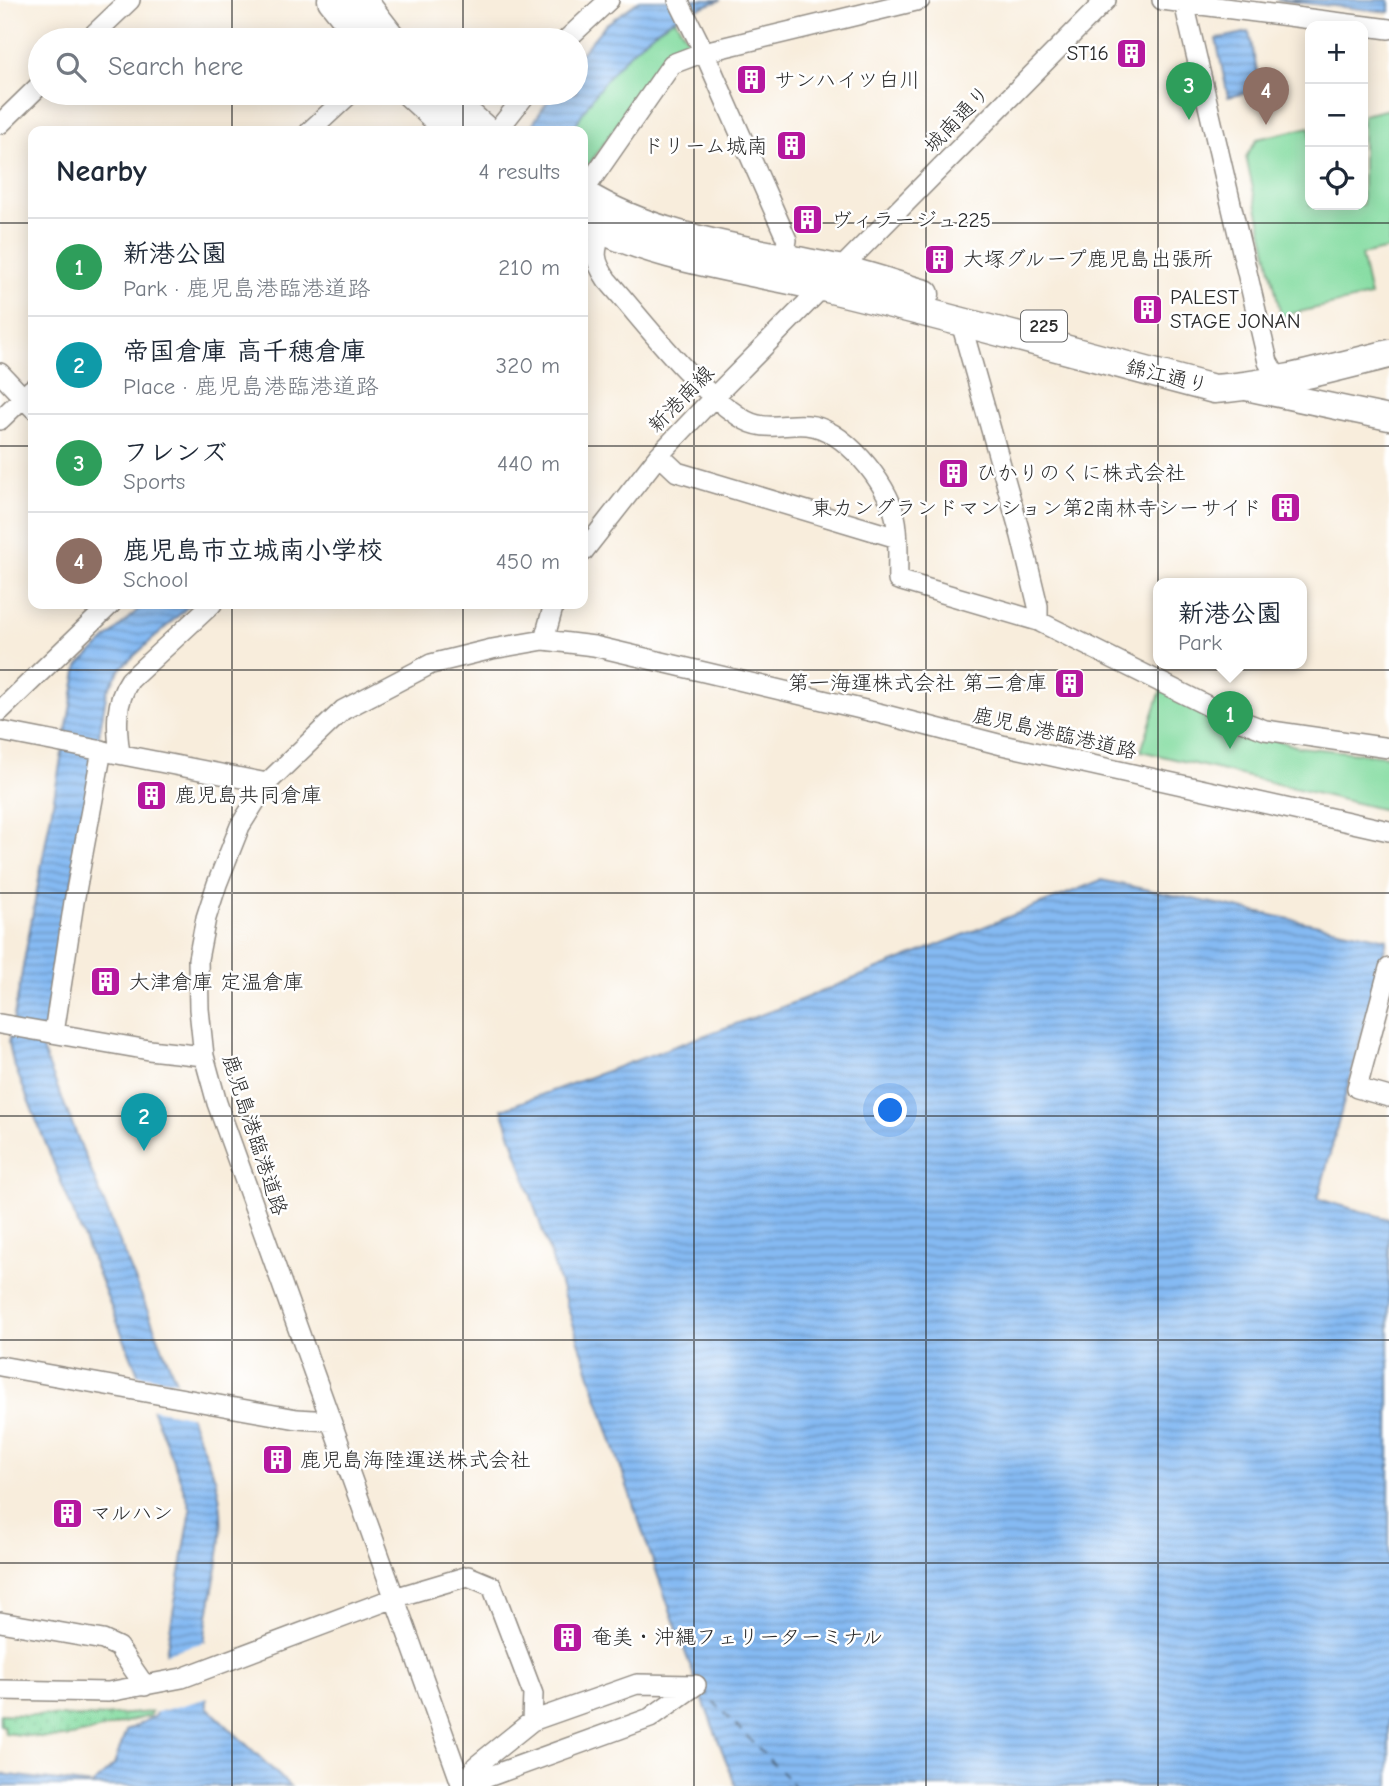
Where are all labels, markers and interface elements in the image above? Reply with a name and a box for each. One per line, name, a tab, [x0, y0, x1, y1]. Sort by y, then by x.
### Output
map controls	[1305, 21, 1368, 210]
button: +	[1305, 21, 1368, 84]
search box	[28, 28, 588, 105]
building icon: ST16	[1115, 36, 1149, 70]
place label: ST16	[1067, 41, 1109, 65]
icon: search	[52, 48, 90, 86]
text: Search here	[108, 52, 243, 82]
pin: 3	[1166, 62, 1212, 120]
building icon: サンハイツ白川	[734, 63, 768, 97]
pin: 4	[1243, 67, 1289, 125]
place label: サンハイツ白川	[774, 68, 920, 92]
street label: 城南通り	[919, 80, 995, 158]
button: −	[1305, 84, 1368, 147]
building icon: ドリーム城南	[774, 129, 808, 163]
place label: ドリーム城南	[643, 134, 768, 158]
button: locate	[1305, 147, 1368, 210]
text: Nearby	[56, 154, 147, 189]
text: 4 results	[478, 158, 560, 185]
building icon: ヴィラージュ225	[791, 203, 825, 237]
place label: ヴィラージュ225	[831, 208, 991, 232]
text: 新港公園	[123, 239, 227, 269]
building icon: 大塚グループ鹿児島出張所	[923, 242, 957, 276]
place label: 大塚グループ鹿児島出張所	[963, 247, 1213, 271]
text: 1	[74, 254, 84, 281]
text: 210 m	[498, 254, 560, 281]
text: Park · 鹿児島港臨港道路	[123, 275, 370, 302]
place label: PALEST STAGE JONAN	[1170, 285, 1301, 333]
building icon: PALEST STAGE JONAN	[1130, 292, 1164, 326]
road number: 225	[1021, 310, 1067, 342]
text: 帝国倉庫 高千穂倉庫	[123, 337, 366, 367]
text: 2	[73, 352, 85, 379]
text: 320 m	[496, 352, 560, 379]
street label: 錦江通り	[1123, 354, 1211, 398]
street label: 新港南線	[643, 360, 719, 438]
text: Place · 鹿児島港臨港道路	[123, 373, 379, 400]
text: フレンズ	[123, 438, 227, 468]
text: 3	[73, 450, 85, 477]
text: 440 m	[497, 450, 560, 477]
building icon: ひかりのくに株式会社	[936, 456, 970, 490]
place label: ひかりのくに株式会社	[976, 461, 1186, 485]
text: Sports	[123, 468, 185, 495]
building icon: 東カングランドマンション第2南林寺シーサイド	[1268, 491, 1302, 525]
place label: 東カングランドマンション第2南林寺シーサイド	[811, 496, 1262, 520]
text: 鹿児島市立城南小学校	[123, 536, 383, 566]
text: 4	[74, 548, 84, 575]
text: 450 m	[496, 548, 560, 575]
text: School	[123, 566, 188, 593]
popup	[1153, 578, 1307, 669]
text: 新港公園	[1178, 599, 1282, 629]
text: Park	[1178, 629, 1222, 656]
building icon: 第一海運株式会社 第二倉庫	[1053, 666, 1087, 700]
place label: 第一海運株式会社 第二倉庫	[788, 671, 1047, 695]
pin: 1	[1207, 691, 1253, 749]
street label: 鹿児島港臨港道路	[970, 702, 1140, 764]
building icon: 鹿児島共同倉庫	[135, 778, 169, 812]
place label: 鹿児島共同倉庫	[175, 783, 322, 807]
building icon: 大津倉庫 定温倉庫	[89, 965, 123, 999]
place label: 大津倉庫 定温倉庫	[129, 970, 304, 994]
street label: 鹿児島港臨港道路	[218, 1051, 292, 1219]
pin: 2	[121, 1093, 167, 1151]
your location	[873, 1093, 907, 1127]
building icon: 鹿児島海陸運送株式会社	[260, 1443, 294, 1477]
place label: 鹿児島海陸運送株式会社	[300, 1448, 531, 1472]
building icon: マルハン	[50, 1496, 84, 1530]
place label: マルハン	[90, 1501, 173, 1525]
building icon: 奄美・沖縄フェリーターミナル	[551, 1620, 585, 1654]
place label: 奄美・沖縄フェリーターミナル	[591, 1625, 883, 1649]

